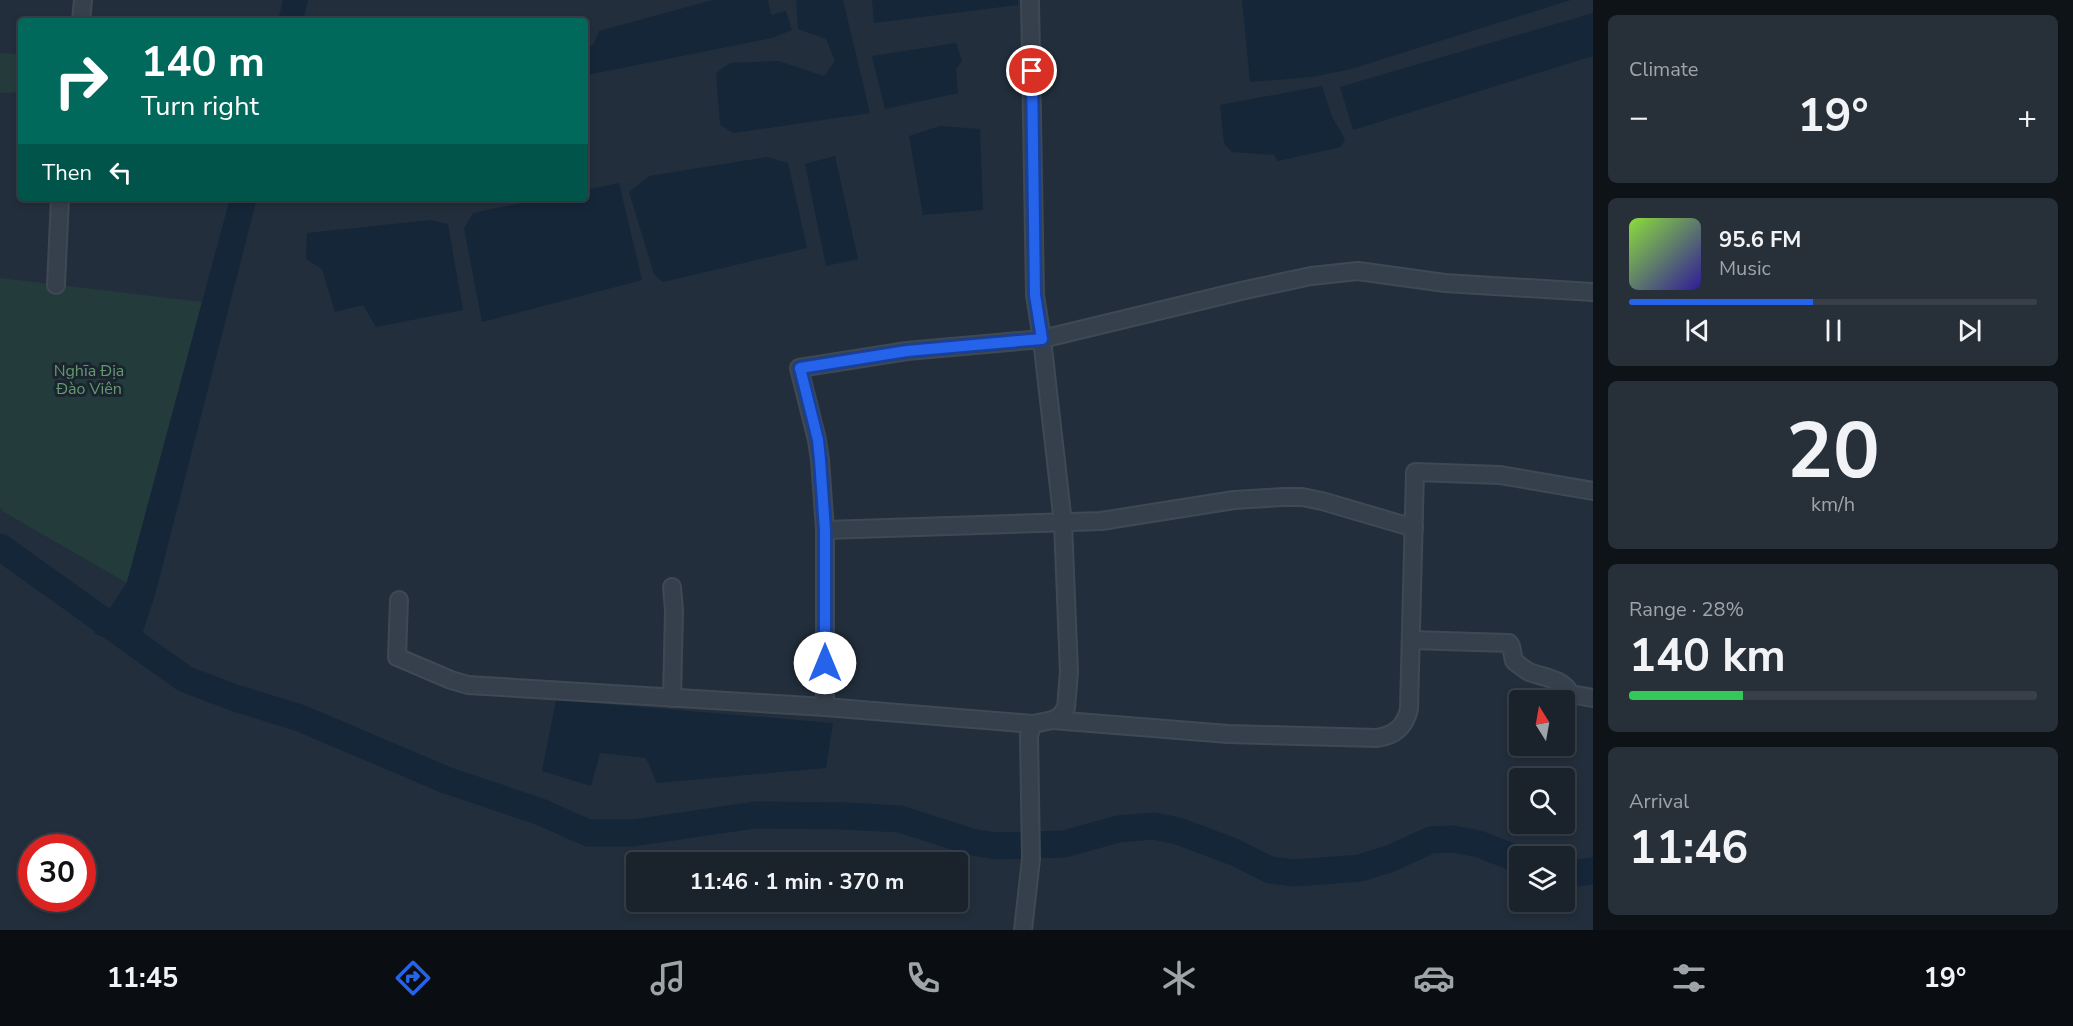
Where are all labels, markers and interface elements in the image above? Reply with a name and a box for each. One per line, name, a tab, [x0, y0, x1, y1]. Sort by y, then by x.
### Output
text: 140 m	[141, 34, 265, 91]
icon: right	[42, 42, 120, 120]
pin	[1006, 45, 1057, 96]
icon: arrive	[1015, 54, 1048, 87]
text: Climate	[1629, 56, 1698, 83]
text: 19°	[1797, 86, 1869, 147]
text: Turn right	[141, 88, 259, 125]
text: −	[1629, 95, 1649, 140]
text: +	[2017, 95, 2037, 140]
icon: left	[104, 156, 137, 189]
text: Then	[42, 158, 92, 188]
text: 95.6 FM	[1719, 225, 1801, 255]
text: Music	[1719, 255, 1771, 282]
icon: previous	[1681, 314, 1714, 347]
icon: pause	[1817, 314, 1850, 347]
icon: next	[1953, 314, 1986, 347]
park label: Nghĩa Địa Đào Viên	[54, 360, 124, 400]
text: 20	[1786, 398, 1880, 505]
text: km/h	[1811, 491, 1855, 518]
text: Range · 28%	[1629, 596, 1744, 623]
text: 140 km	[1629, 626, 1786, 687]
position arrow	[793, 631, 857, 695]
north arrow	[1509, 690, 1575, 756]
map controls	[1509, 690, 1575, 912]
button: search	[1509, 768, 1575, 834]
text: Arrival	[1629, 788, 1689, 815]
text: 11:46	[1629, 818, 1748, 879]
speed limit sign: 30	[18, 834, 96, 912]
button: layers	[1509, 846, 1575, 912]
text: 11:46 · 1 min · 370 m	[690, 867, 904, 897]
icon: directions	[392, 957, 434, 999]
icon: music	[647, 957, 689, 999]
icon: phone	[902, 957, 944, 999]
icon: climate	[1158, 957, 1200, 999]
icon: car	[1413, 957, 1455, 999]
icon: filters	[1668, 957, 1710, 999]
text: 11:45	[107, 960, 178, 997]
text: 19°	[1924, 960, 1966, 997]

